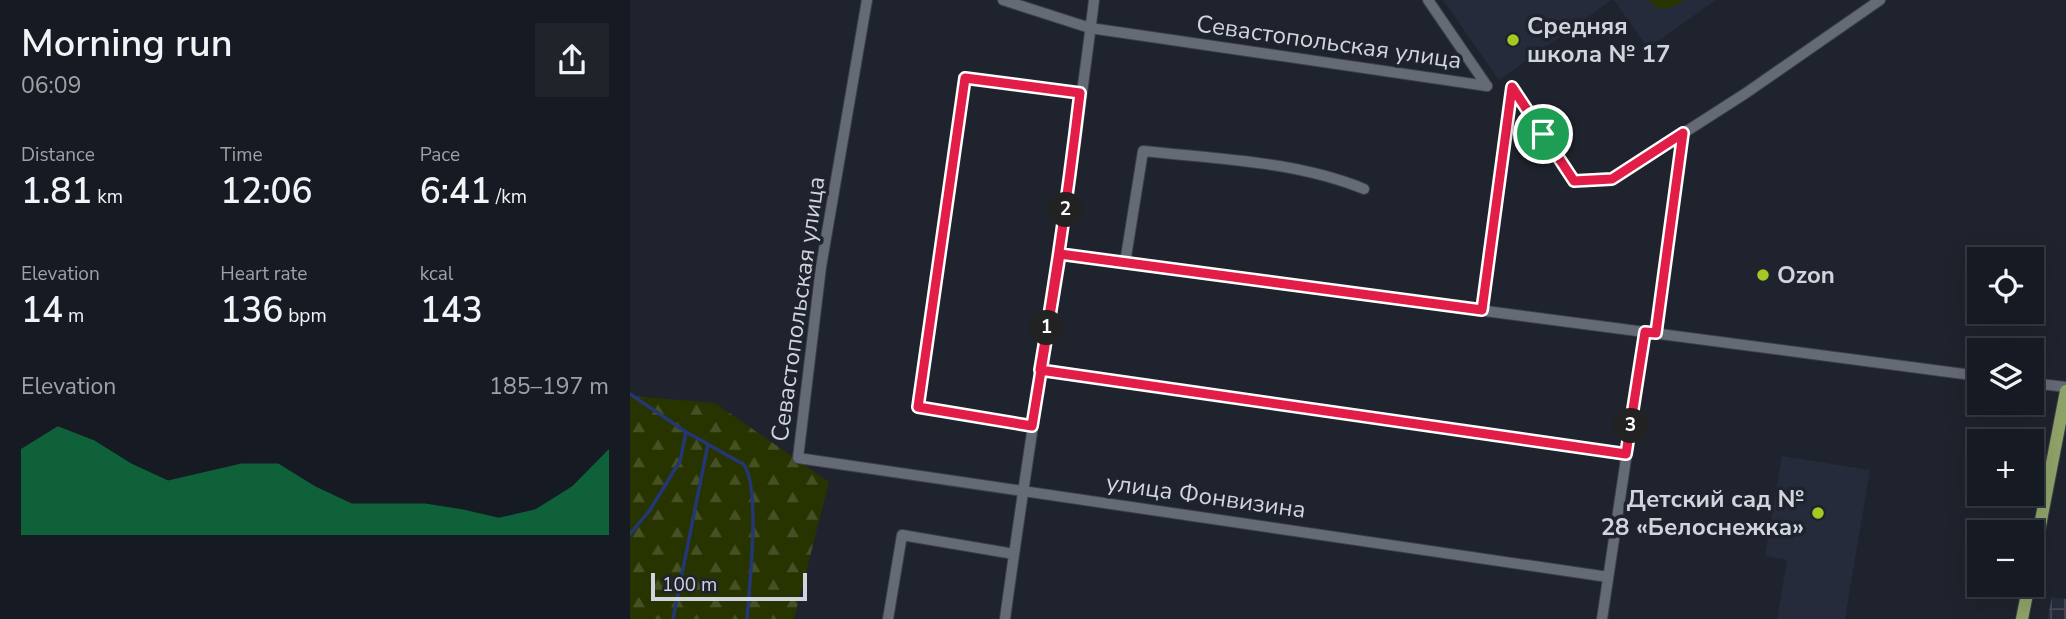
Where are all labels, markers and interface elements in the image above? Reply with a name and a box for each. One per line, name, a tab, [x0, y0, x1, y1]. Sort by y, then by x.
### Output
street label: Севастопольская улица	[1194, 8, 1464, 76]
place label: Средняя школа № 17	[1527, 10, 1670, 70]
text: Morning run	[21, 18, 233, 69]
button: share	[535, 23, 609, 97]
marker: Средняя школа № 17	[1505, 32, 1521, 48]
text: 06:09	[21, 70, 81, 101]
pin	[1513, 104, 1573, 164]
icon: arrive	[1524, 115, 1562, 153]
text: Distance	[21, 142, 95, 168]
text: Time	[220, 142, 263, 168]
text: Pace	[420, 142, 460, 168]
text: 1.81	[21, 168, 92, 215]
text: 12:06	[220, 168, 313, 215]
text: 6:41	[420, 168, 491, 215]
street label: Севастопольская улица	[764, 174, 832, 444]
text: km	[92, 184, 123, 210]
text: /km	[491, 184, 527, 210]
pin: 2	[1048, 192, 1083, 228]
text: 2	[1060, 196, 1071, 222]
map controls	[1967, 247, 2044, 597]
button: locate	[1967, 247, 2044, 324]
place label: Ozon	[1777, 259, 1835, 291]
text: Elevation	[21, 261, 100, 287]
text: Heart rate	[220, 261, 307, 287]
text: kcal	[420, 261, 453, 287]
marker: Ozon	[1755, 267, 1771, 283]
text: 14	[21, 287, 63, 334]
text: 136	[220, 287, 283, 334]
text: 143	[420, 287, 483, 334]
text: m	[63, 303, 84, 329]
text: bpm	[283, 303, 327, 329]
pin: 1	[1030, 310, 1064, 346]
text: 1	[1041, 314, 1052, 340]
button: layers	[1967, 338, 2044, 415]
text: Elevation	[21, 371, 116, 402]
text: 185–197 m	[489, 371, 609, 402]
pin: 3	[1614, 408, 1648, 444]
text: 3	[1625, 412, 1636, 438]
button: +	[1967, 429, 2044, 506]
street label: улица Фонвизина	[1104, 466, 1308, 526]
place label: Детский сад № 28 «Белоснежка»	[1601, 483, 1804, 543]
marker: Детский сад № 28 «Белоснежка»	[1810, 505, 1826, 521]
button: −	[1967, 520, 2044, 597]
scale bar	[651, 570, 807, 602]
text: 100 m	[662, 572, 717, 598]

